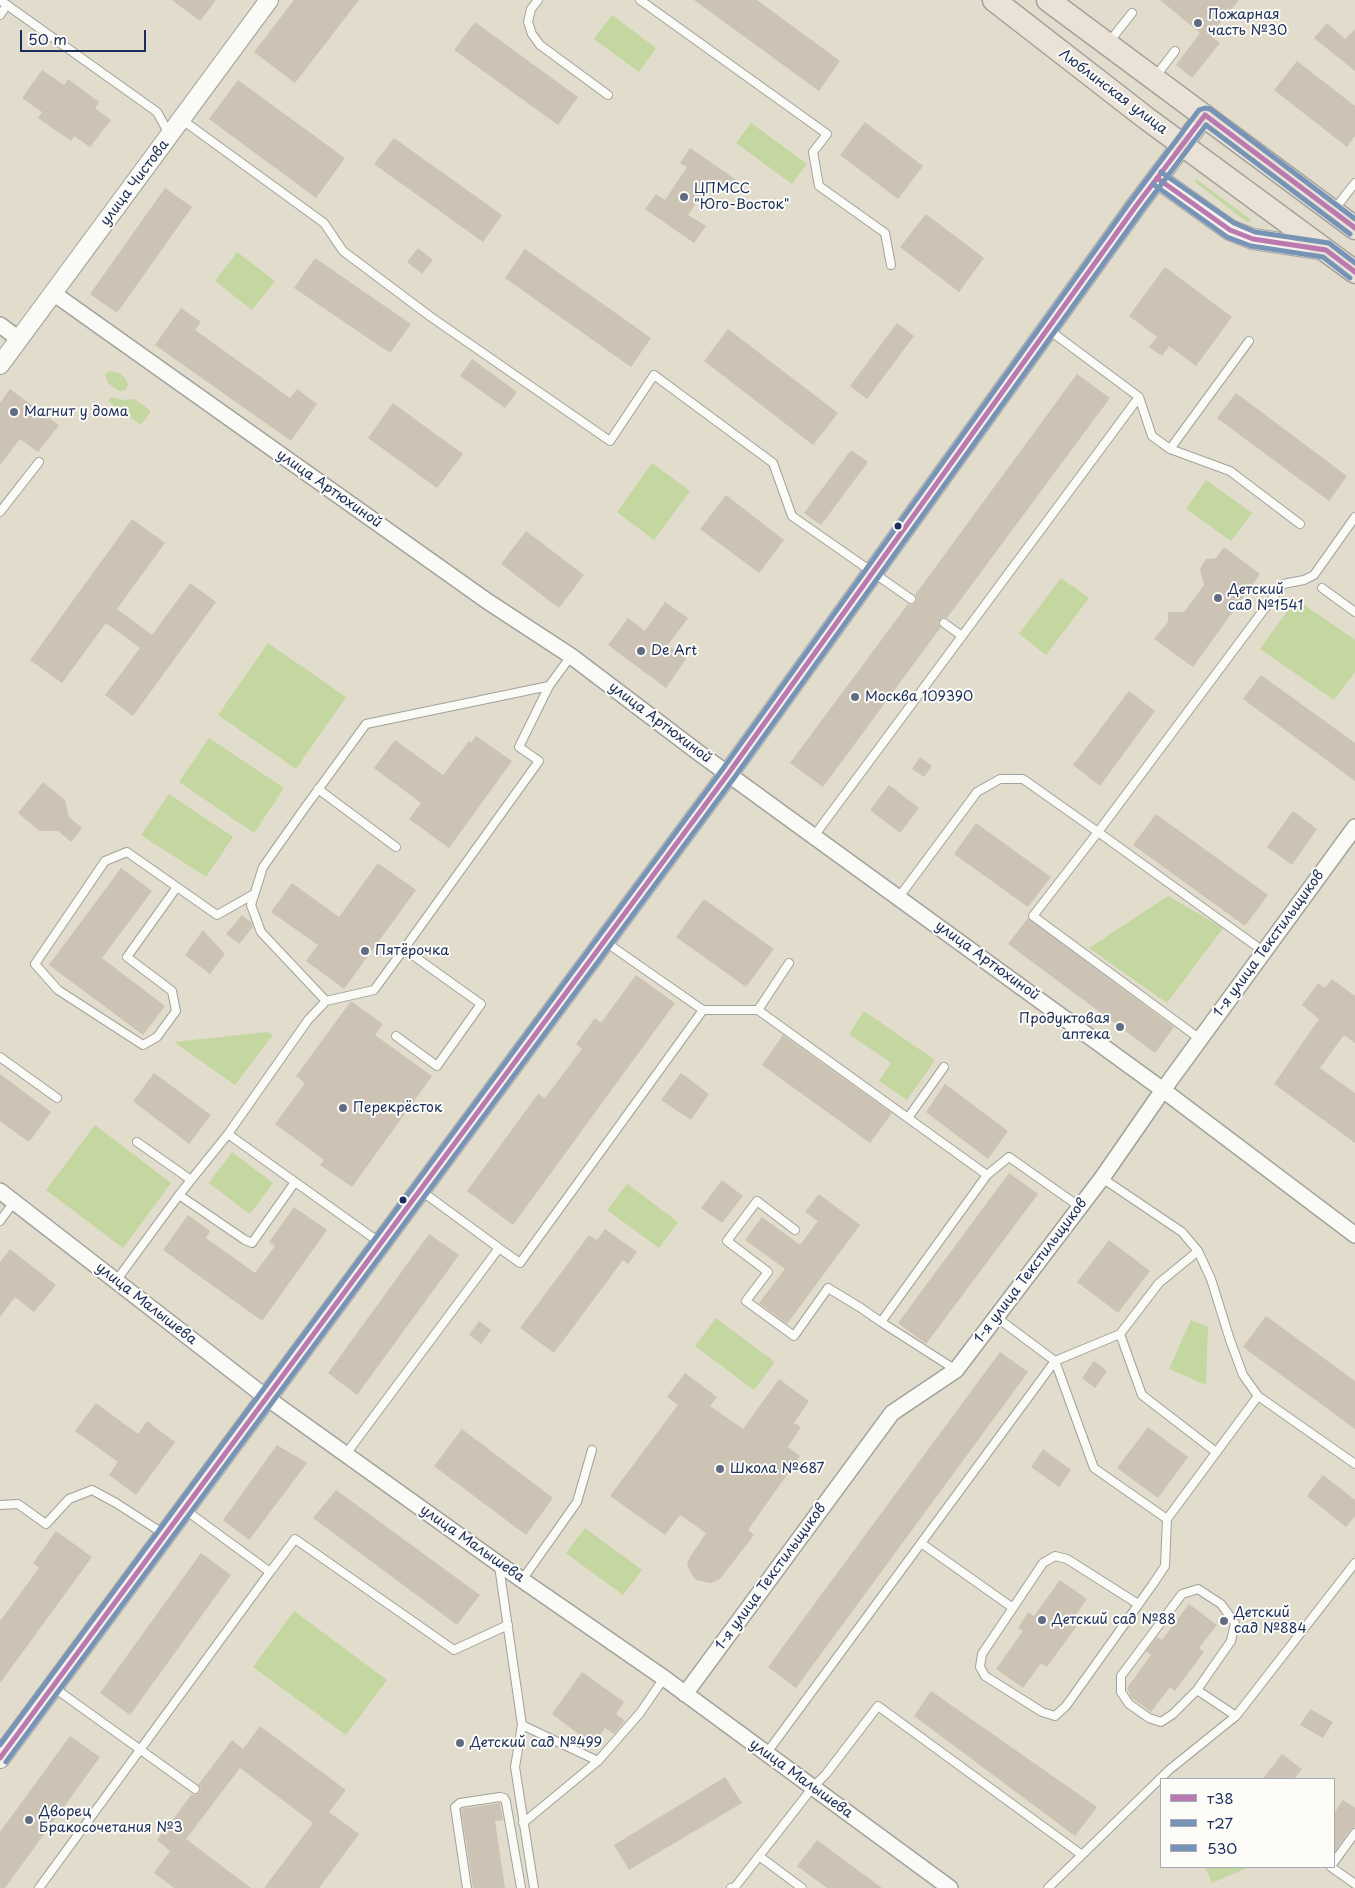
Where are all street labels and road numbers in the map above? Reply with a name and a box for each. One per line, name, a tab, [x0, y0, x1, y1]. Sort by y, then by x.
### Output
street label: Люблинская улица	[1055, 46, 1171, 138]
street label: улица Чистова	[97, 137, 173, 229]
street label: улица Артюхиной	[273, 446, 385, 532]
street label: улица Артюхиной	[605, 679, 715, 767]
street label: 1-я улица Текстильщиков	[1210, 867, 1328, 1021]
street label: улица Артюхиной	[932, 918, 1042, 1004]
street label: 1-я улица Текстильщиков	[971, 1195, 1091, 1347]
street label: улица Малышева	[92, 1259, 200, 1349]
street label: 1-я улица Текстильщиков	[712, 1500, 830, 1654]
street label: улица Малышева	[417, 1502, 527, 1586]
street label: улица Малышева	[746, 1736, 856, 1822]

